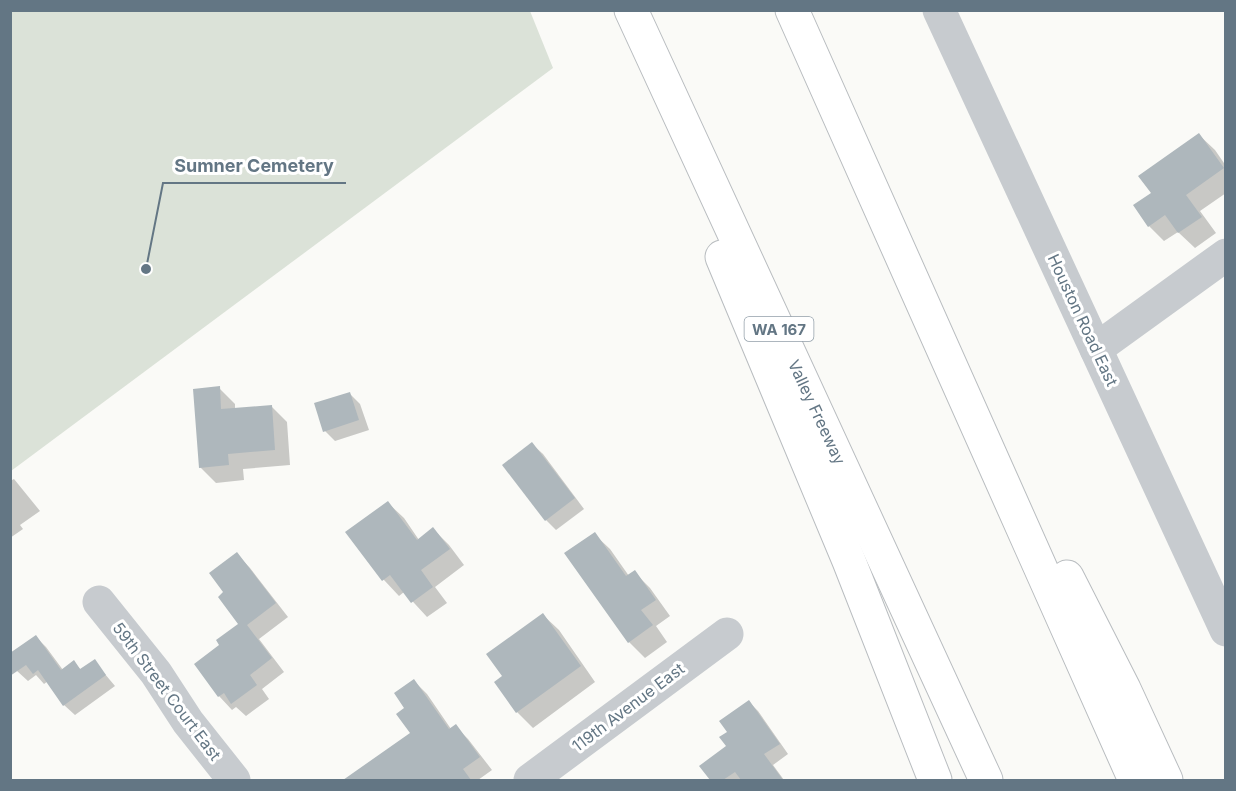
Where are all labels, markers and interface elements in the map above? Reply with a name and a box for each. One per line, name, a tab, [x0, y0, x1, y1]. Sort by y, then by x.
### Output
callout: Sumner Cemetery	[163, 147, 346, 183]
text: Sumner Cemetery	[174, 155, 334, 176]
street label: Houston Road East	[1044, 251, 1122, 389]
road number: WA 167	[744, 317, 814, 341]
street label: Valley Freeway	[784, 356, 850, 468]
street label: 59th Street Court East	[109, 618, 225, 764]
street label: 119th Avenue East	[568, 658, 688, 756]

